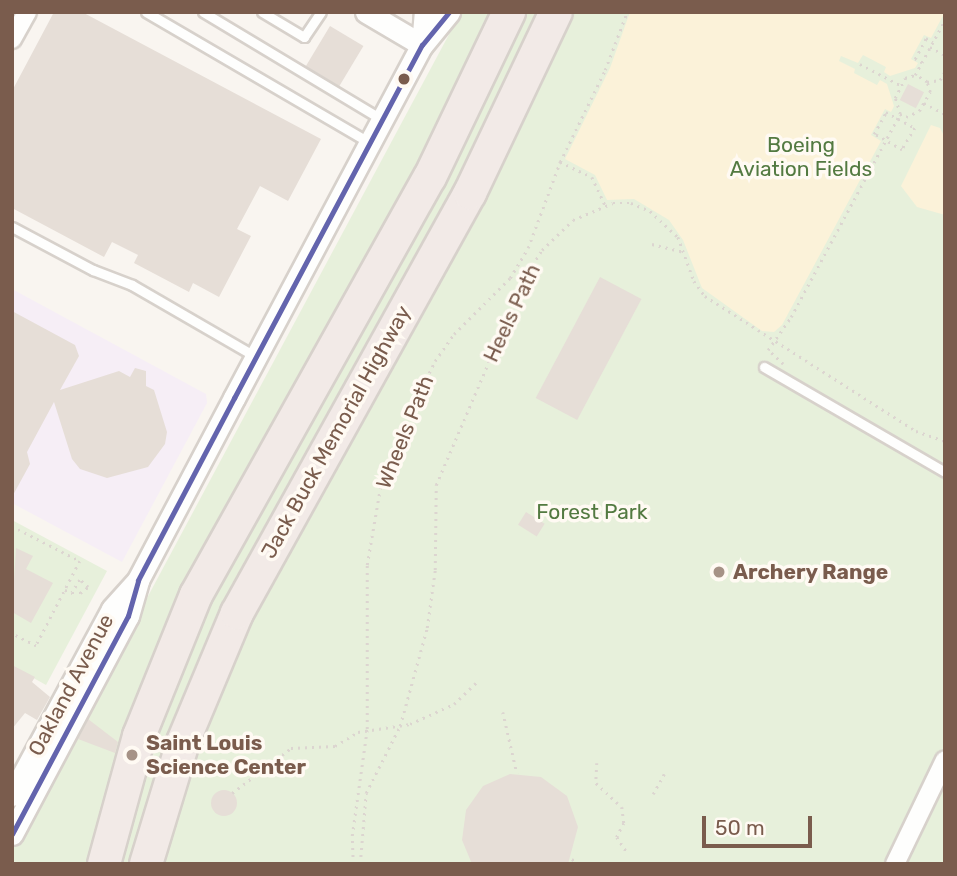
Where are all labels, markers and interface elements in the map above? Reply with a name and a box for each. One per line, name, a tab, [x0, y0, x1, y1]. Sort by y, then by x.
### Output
unlabelled marker	[397, 72, 411, 86]
park label: Boeing Aviation Fields	[730, 132, 872, 182]
street label: Heels Path	[478, 260, 546, 366]
street label: Jack Buck Memorial Highway	[256, 301, 416, 563]
street label: Wheels Path	[371, 372, 439, 492]
park label: Forest Park	[536, 499, 648, 525]
place label: Archery Range	[733, 559, 889, 585]
marker: Archery Range	[711, 564, 727, 580]
street label: Oakland Avenue	[23, 610, 119, 760]
place label: Saint Louis Science Center	[146, 730, 306, 780]
marker: Saint Louis Science Center	[124, 747, 140, 763]
scale bar	[705, 802, 815, 846]
text: 50 m	[715, 815, 765, 840]

